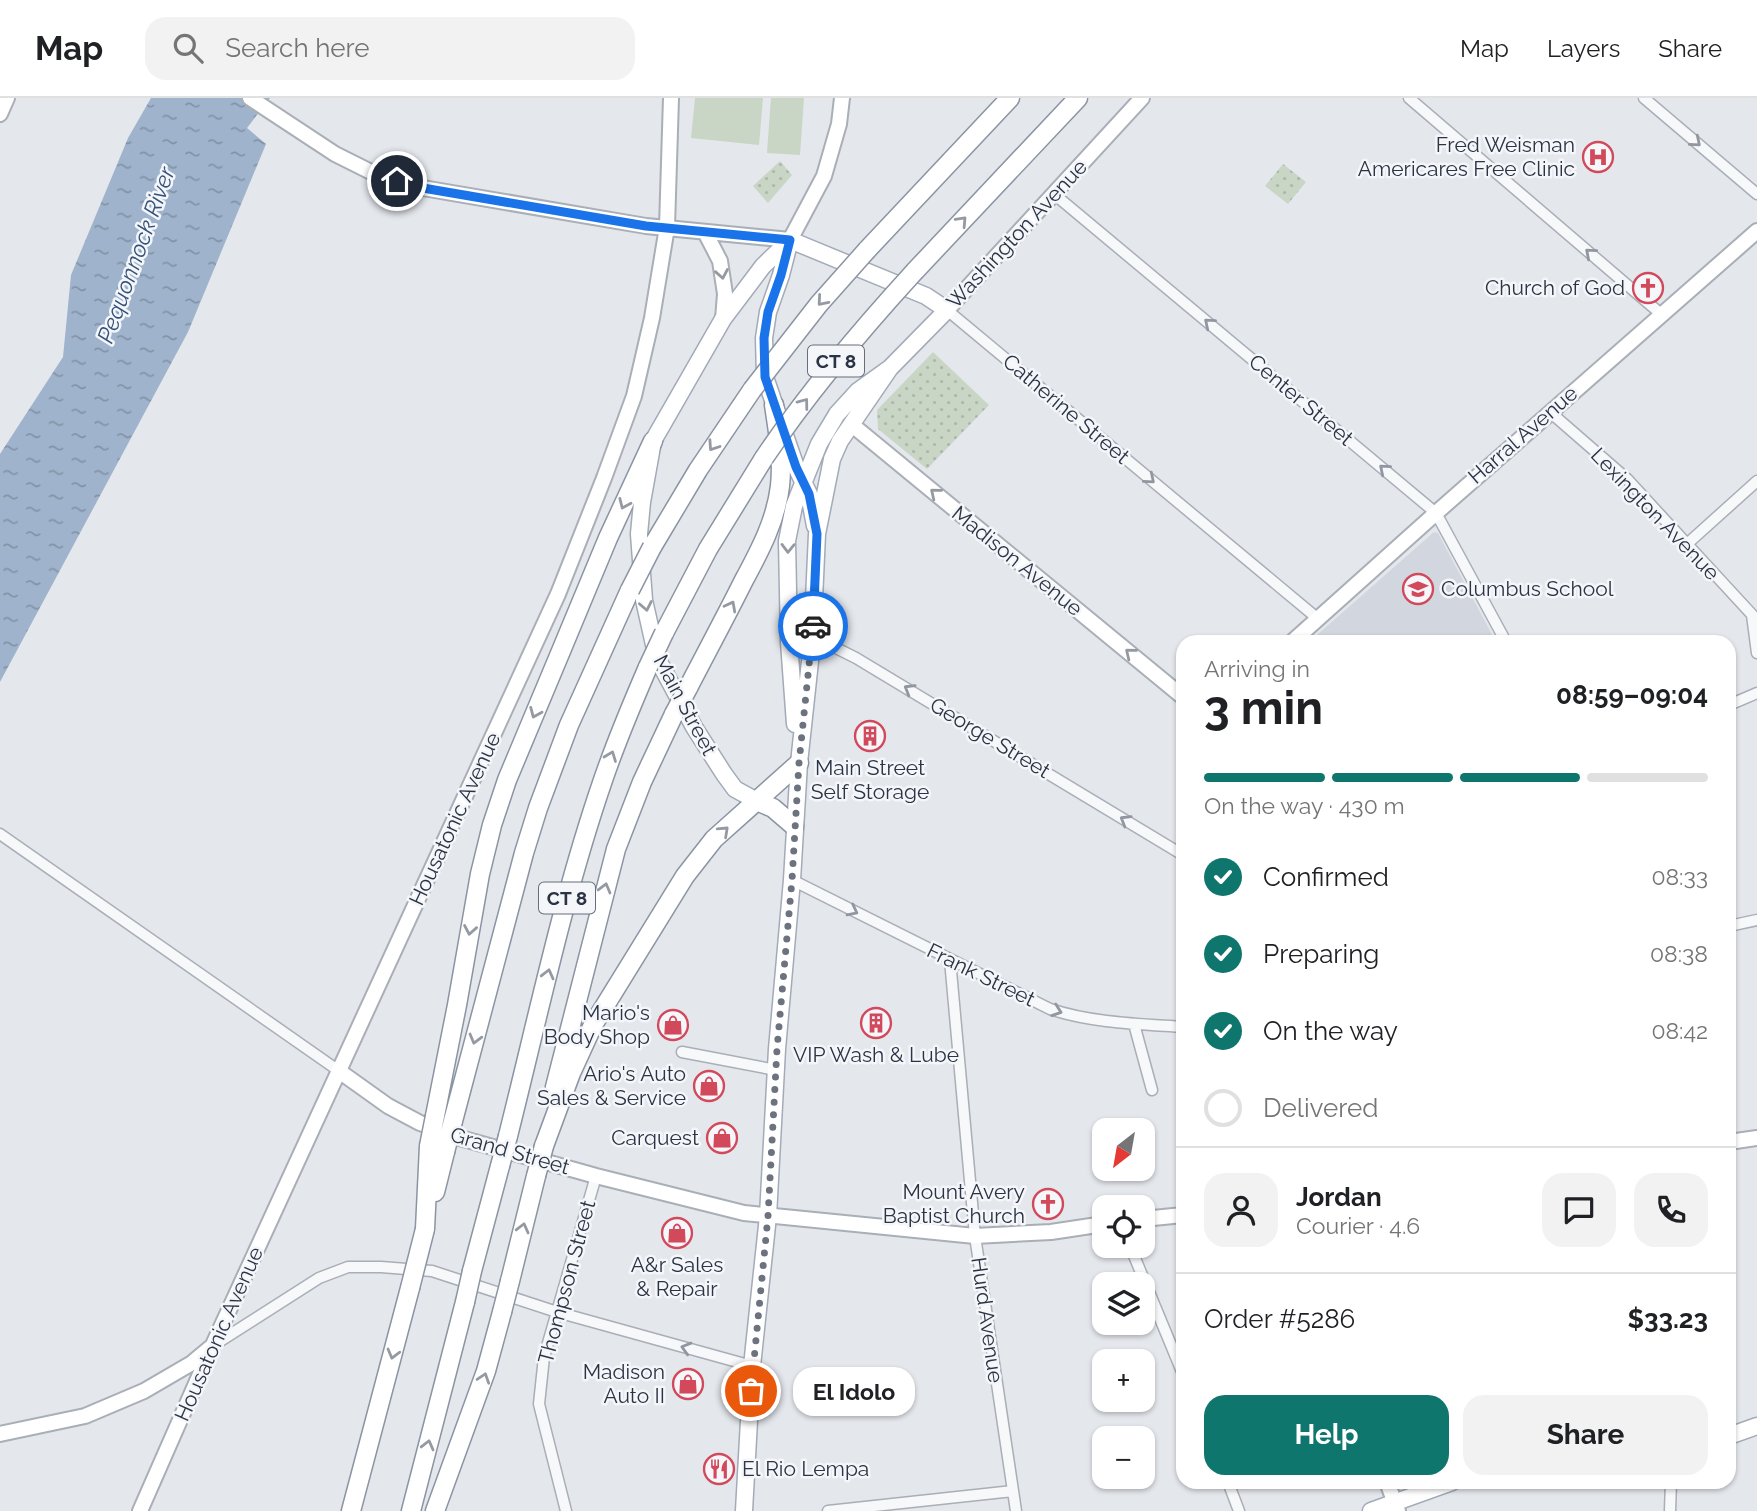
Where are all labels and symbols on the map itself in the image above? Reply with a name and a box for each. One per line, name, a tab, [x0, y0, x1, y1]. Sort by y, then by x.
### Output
place label: Fred Weisman Americares Free Clinic	[1358, 132, 1575, 181]
one-way arrow	[1688, 134, 1701, 146]
hospital icon: Fred Weisman Americares Free Clinic	[1581, 140, 1615, 174]
pin	[367, 151, 427, 211]
street label: Washington Avenue	[941, 154, 1092, 313]
water label: Pequonnock River	[91, 162, 180, 347]
one-way arrow	[953, 216, 966, 229]
one-way arrow	[1586, 249, 1599, 261]
one-way arrow	[714, 268, 729, 280]
church icon: Church of God	[1631, 271, 1665, 305]
place label: Church of God	[1485, 275, 1625, 300]
one-way arrow	[818, 293, 830, 306]
one-way arrow	[1204, 319, 1217, 331]
road number: CT 8	[808, 345, 864, 376]
street label: Catherine Street	[998, 348, 1135, 469]
street label: Center Street	[1244, 349, 1359, 450]
street label: Harral Avenue	[1463, 380, 1582, 489]
one-way arrow	[796, 398, 808, 410]
one-way arrow	[708, 439, 721, 452]
street label: Lexington Avenue	[1586, 442, 1725, 585]
one-way arrow	[1379, 465, 1392, 477]
one-way arrow	[1142, 471, 1155, 483]
one-way arrow	[931, 489, 943, 502]
one-way arrow	[618, 496, 632, 509]
street label: Madison Avenue	[947, 500, 1088, 621]
one-way arrow	[780, 543, 796, 554]
school or university icon: Columbus School	[1401, 572, 1435, 606]
place label: Columbus School	[1441, 576, 1614, 601]
courier	[778, 591, 848, 661]
one-way arrow	[637, 600, 652, 612]
one-way arrow	[723, 601, 736, 613]
one-way arrow	[1126, 649, 1138, 662]
street label: Main Street	[649, 650, 722, 759]
one-way arrow	[903, 685, 916, 698]
street label: George Street	[926, 692, 1055, 783]
one-way arrow	[529, 705, 543, 718]
building icon: Main Street Self Storage	[853, 719, 887, 753]
street label: Housatonic Avenue	[404, 728, 506, 909]
one-way arrow	[603, 751, 617, 763]
place label: Main Street Self Storage	[811, 755, 929, 804]
one-way arrow	[1119, 815, 1132, 828]
one-way arrow	[716, 826, 729, 839]
road number: CT 8	[539, 883, 595, 914]
one-way arrow	[597, 883, 611, 895]
one-way arrow	[846, 903, 858, 917]
one-way arrow	[463, 924, 478, 936]
street label: Frank Street	[923, 938, 1039, 1011]
one-way arrow	[540, 968, 554, 980]
place label: Mario's Body Shop	[544, 1000, 650, 1049]
one-way arrow	[1051, 1003, 1063, 1017]
building icon: VIP Wash & Lube	[859, 1006, 893, 1040]
shop icon: Mario's Body Shop	[656, 1008, 690, 1042]
one-way arrow	[469, 1032, 483, 1044]
place label: VIP Wash & Lube	[793, 1042, 959, 1067]
place label: Ario's Auto Sales & Service	[537, 1061, 686, 1110]
shop icon: Ario's Auto Sales & Service	[692, 1069, 726, 1103]
north arrow	[1092, 1118, 1155, 1181]
shop icon: Carquest	[705, 1121, 739, 1155]
street label: Grand Street	[448, 1122, 573, 1179]
place label: Carquest	[611, 1125, 699, 1150]
place label: Mount Avery Baptist Church	[883, 1179, 1025, 1228]
church icon: Mount Avery Baptist Church	[1031, 1187, 1065, 1221]
street label: Thompson Street	[533, 1197, 600, 1366]
shop icon: A&r Sales & Repair	[660, 1216, 694, 1250]
one-way arrow	[515, 1223, 529, 1235]
street label: Housatonic Avenue	[169, 1243, 268, 1425]
place label: A&r Sales & Repair	[631, 1252, 723, 1301]
street label: Hurd Avenue	[966, 1256, 1009, 1384]
one-way arrow	[680, 1342, 692, 1356]
one-way arrow	[386, 1348, 401, 1360]
place label: Madison Auto II	[583, 1359, 665, 1408]
pin	[721, 1361, 781, 1421]
callout: El Idolo	[793, 1366, 916, 1416]
shop icon: Madison Auto II	[671, 1367, 705, 1401]
one-way arrow	[475, 1372, 490, 1384]
one-way arrow	[420, 1439, 434, 1451]
restaurant icon: El Rio Lempa	[702, 1452, 736, 1486]
place label: El Rio Lempa	[742, 1456, 869, 1481]

